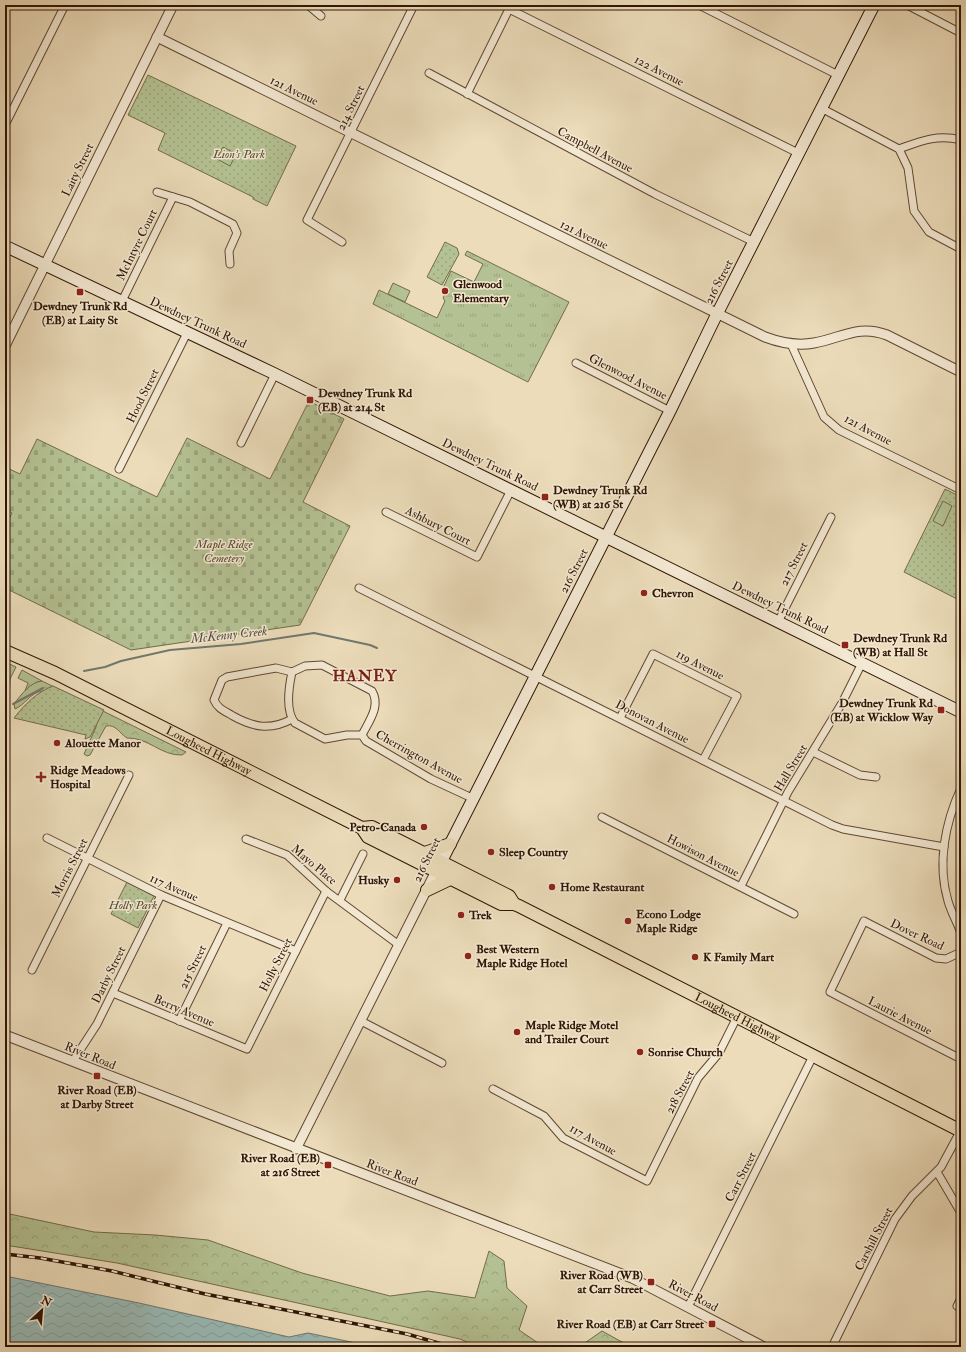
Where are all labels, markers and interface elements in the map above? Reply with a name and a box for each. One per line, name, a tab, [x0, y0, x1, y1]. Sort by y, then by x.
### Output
street label: 122 Avenue	[632, 52, 686, 90]
street label: 121 Avenue	[267, 73, 321, 109]
street label: 214 Street	[334, 83, 368, 133]
street label: Campbell Avenue	[555, 124, 635, 176]
street label: Laity Street	[59, 141, 97, 199]
park label: Lion's Park	[212, 147, 265, 162]
street label: McIntyre Court	[113, 207, 161, 283]
street label: 121 Avenue	[557, 217, 611, 253]
street label: 216 Street	[701, 257, 737, 307]
place label: Glenwood Elementary	[453, 277, 509, 306]
marker: Glenwood Elementary	[440, 286, 450, 296]
marker: Dewdney Trunk Rd (EB) at Laity St	[75, 287, 85, 297]
street label: Dewdney Trunk Road	[147, 294, 249, 352]
place label: Dewdney Trunk Rd (EB) at Laity St	[33, 299, 127, 328]
street label: Glenwood Avenue	[586, 351, 670, 403]
street label: Hood Street	[123, 366, 163, 426]
place label: Dewdney Trunk Rd (EB) at 214 St	[318, 386, 412, 415]
marker: Dewdney Trunk Rd (EB) at 214 St	[305, 395, 315, 405]
street label: 121 Avenue	[842, 411, 894, 449]
street label: Dewdney Trunk Road	[440, 435, 540, 495]
place label: Dewdney Trunk Rd (WB) at 216 St	[553, 483, 647, 512]
marker: Dewdney Trunk Rd (WB) at 216 St	[540, 492, 550, 502]
street label: Ashbury Court	[402, 503, 473, 549]
park label: Maple Ridge Cemetery	[195, 537, 253, 566]
street label: 217 Street	[777, 539, 811, 588]
street label: 216 Street	[556, 546, 592, 596]
street label: Dewdney Trunk Road	[730, 578, 830, 638]
place label: Chevron	[652, 586, 694, 601]
marker: Chevron	[639, 588, 649, 598]
water label: McKenny Creek	[189, 623, 268, 647]
place label: Dewdney Trunk Rd (WB) at Hall St	[853, 631, 947, 660]
marker: Dewdney Trunk Rd (WB) at Hall St	[840, 640, 850, 650]
street label: 119 Avenue	[673, 647, 727, 683]
district label: HANEY	[332, 666, 398, 686]
place label: Dewdney Trunk Rd (EB) at Wicklow Way	[830, 696, 934, 725]
street label: Donovan Avenue	[613, 697, 691, 747]
marker: Dewdney Trunk Rd (EB) at Wicklow Way	[936, 705, 946, 715]
street label: Lougheed Highway	[164, 723, 255, 779]
street label: Cherrington Avenue	[373, 727, 465, 787]
place label: Alouette Manor	[64, 736, 141, 751]
marker: Alouette Manor	[52, 738, 62, 748]
street label: Hall Street	[771, 742, 811, 794]
place label: Ridge Meadows Hospital	[50, 763, 126, 792]
marker: Ridge Meadows Hospital	[35, 771, 47, 783]
place label: Petro-Canada	[349, 820, 417, 835]
marker: Petro-Canada	[419, 822, 429, 832]
street label: Howison Avenue	[664, 831, 742, 881]
street label: 216 Street	[410, 835, 444, 885]
street label: Morris Street	[49, 836, 91, 900]
street label: Mayo Place	[288, 842, 340, 888]
place label: Sleep Country	[499, 845, 569, 860]
marker: Sleep Country	[486, 847, 496, 857]
street label: 117 Avenue	[147, 871, 201, 905]
place label: Husky	[358, 873, 390, 888]
marker: Husky	[392, 875, 402, 885]
place label: Home Restaurant	[560, 880, 644, 895]
marker: Home Restaurant	[547, 882, 557, 892]
park label: Holly Park	[108, 898, 157, 913]
place label: Econo Lodge Maple Ridge	[635, 907, 702, 936]
place label: Trek	[468, 908, 492, 923]
marker: Trek	[456, 910, 466, 920]
marker: Econo Lodge Maple Ridge	[623, 916, 633, 926]
street label: Dover Road	[888, 916, 946, 954]
street label: Holly Street	[256, 936, 296, 994]
street label: 215 Street	[176, 942, 210, 991]
place label: Best Western Maple Ridge Hotel	[475, 942, 568, 971]
street label: Darby Street	[89, 944, 129, 1006]
place label: K Family Mart	[703, 950, 774, 965]
marker: Best Western Maple Ridge Hotel	[463, 951, 473, 961]
marker: K Family Mart	[690, 952, 700, 962]
street label: Lougheed Highway	[692, 989, 784, 1046]
street label: Berry Avenue	[151, 992, 217, 1030]
street label: Laurie Avenue	[866, 993, 934, 1039]
place label: Maple Ridge Motel and Trailer Court	[524, 1018, 619, 1047]
marker: Maple Ridge Motel and Trailer Court	[512, 1027, 522, 1037]
street label: River Road	[62, 1039, 118, 1073]
place label: Sonrise Church	[648, 1045, 723, 1060]
marker: Sonrise Church	[635, 1047, 645, 1057]
street label: 218 Street	[662, 1067, 698, 1116]
marker: River Road (EB) at Darby Street	[92, 1071, 102, 1081]
place label: River Road (EB) at Darby Street	[57, 1083, 137, 1112]
street label: 117 Avenue	[567, 1121, 619, 1159]
street label: Carr Street	[722, 1149, 760, 1204]
place label: River Road (EB) at 216 Street	[241, 1151, 320, 1180]
street label: River Road	[364, 1156, 420, 1190]
marker: River Road (EB) at 216 Street	[323, 1160, 333, 1170]
street label: Carshill Street	[852, 1205, 896, 1273]
place label: River Road (WB) at Carr Street	[560, 1268, 643, 1297]
marker: River Road (WB) at Carr Street	[646, 1277, 656, 1287]
street label: River Road	[666, 1277, 720, 1315]
north arrow	[22, 1290, 62, 1330]
text: N	[38, 1293, 54, 1310]
place label: River Road (EB) at Carr Street	[557, 1317, 704, 1332]
marker: River Road (EB) at Carr Street	[707, 1319, 717, 1329]

